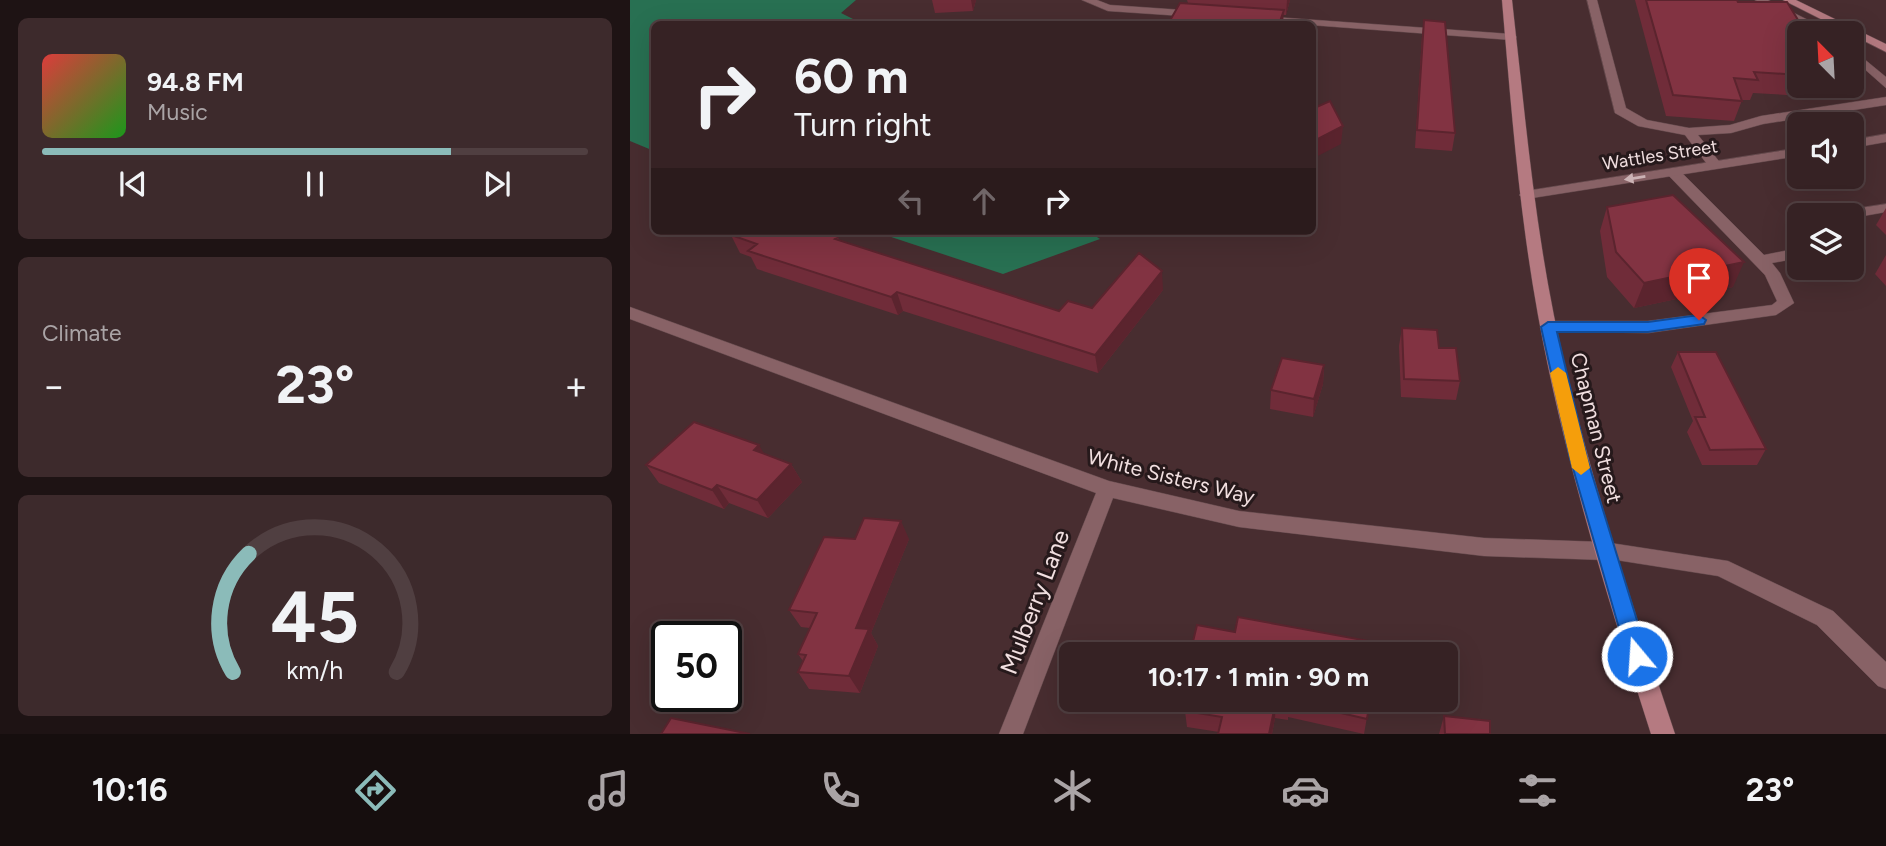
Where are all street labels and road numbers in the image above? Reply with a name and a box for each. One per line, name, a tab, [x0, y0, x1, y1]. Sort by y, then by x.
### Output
street label: Wattles Street	[1601, 135, 1719, 175]
street label: Chapman Street	[1566, 350, 1627, 506]
street label: White Sisters Way	[1085, 444, 1257, 509]
street label: Mulberry Lane	[994, 526, 1075, 678]

